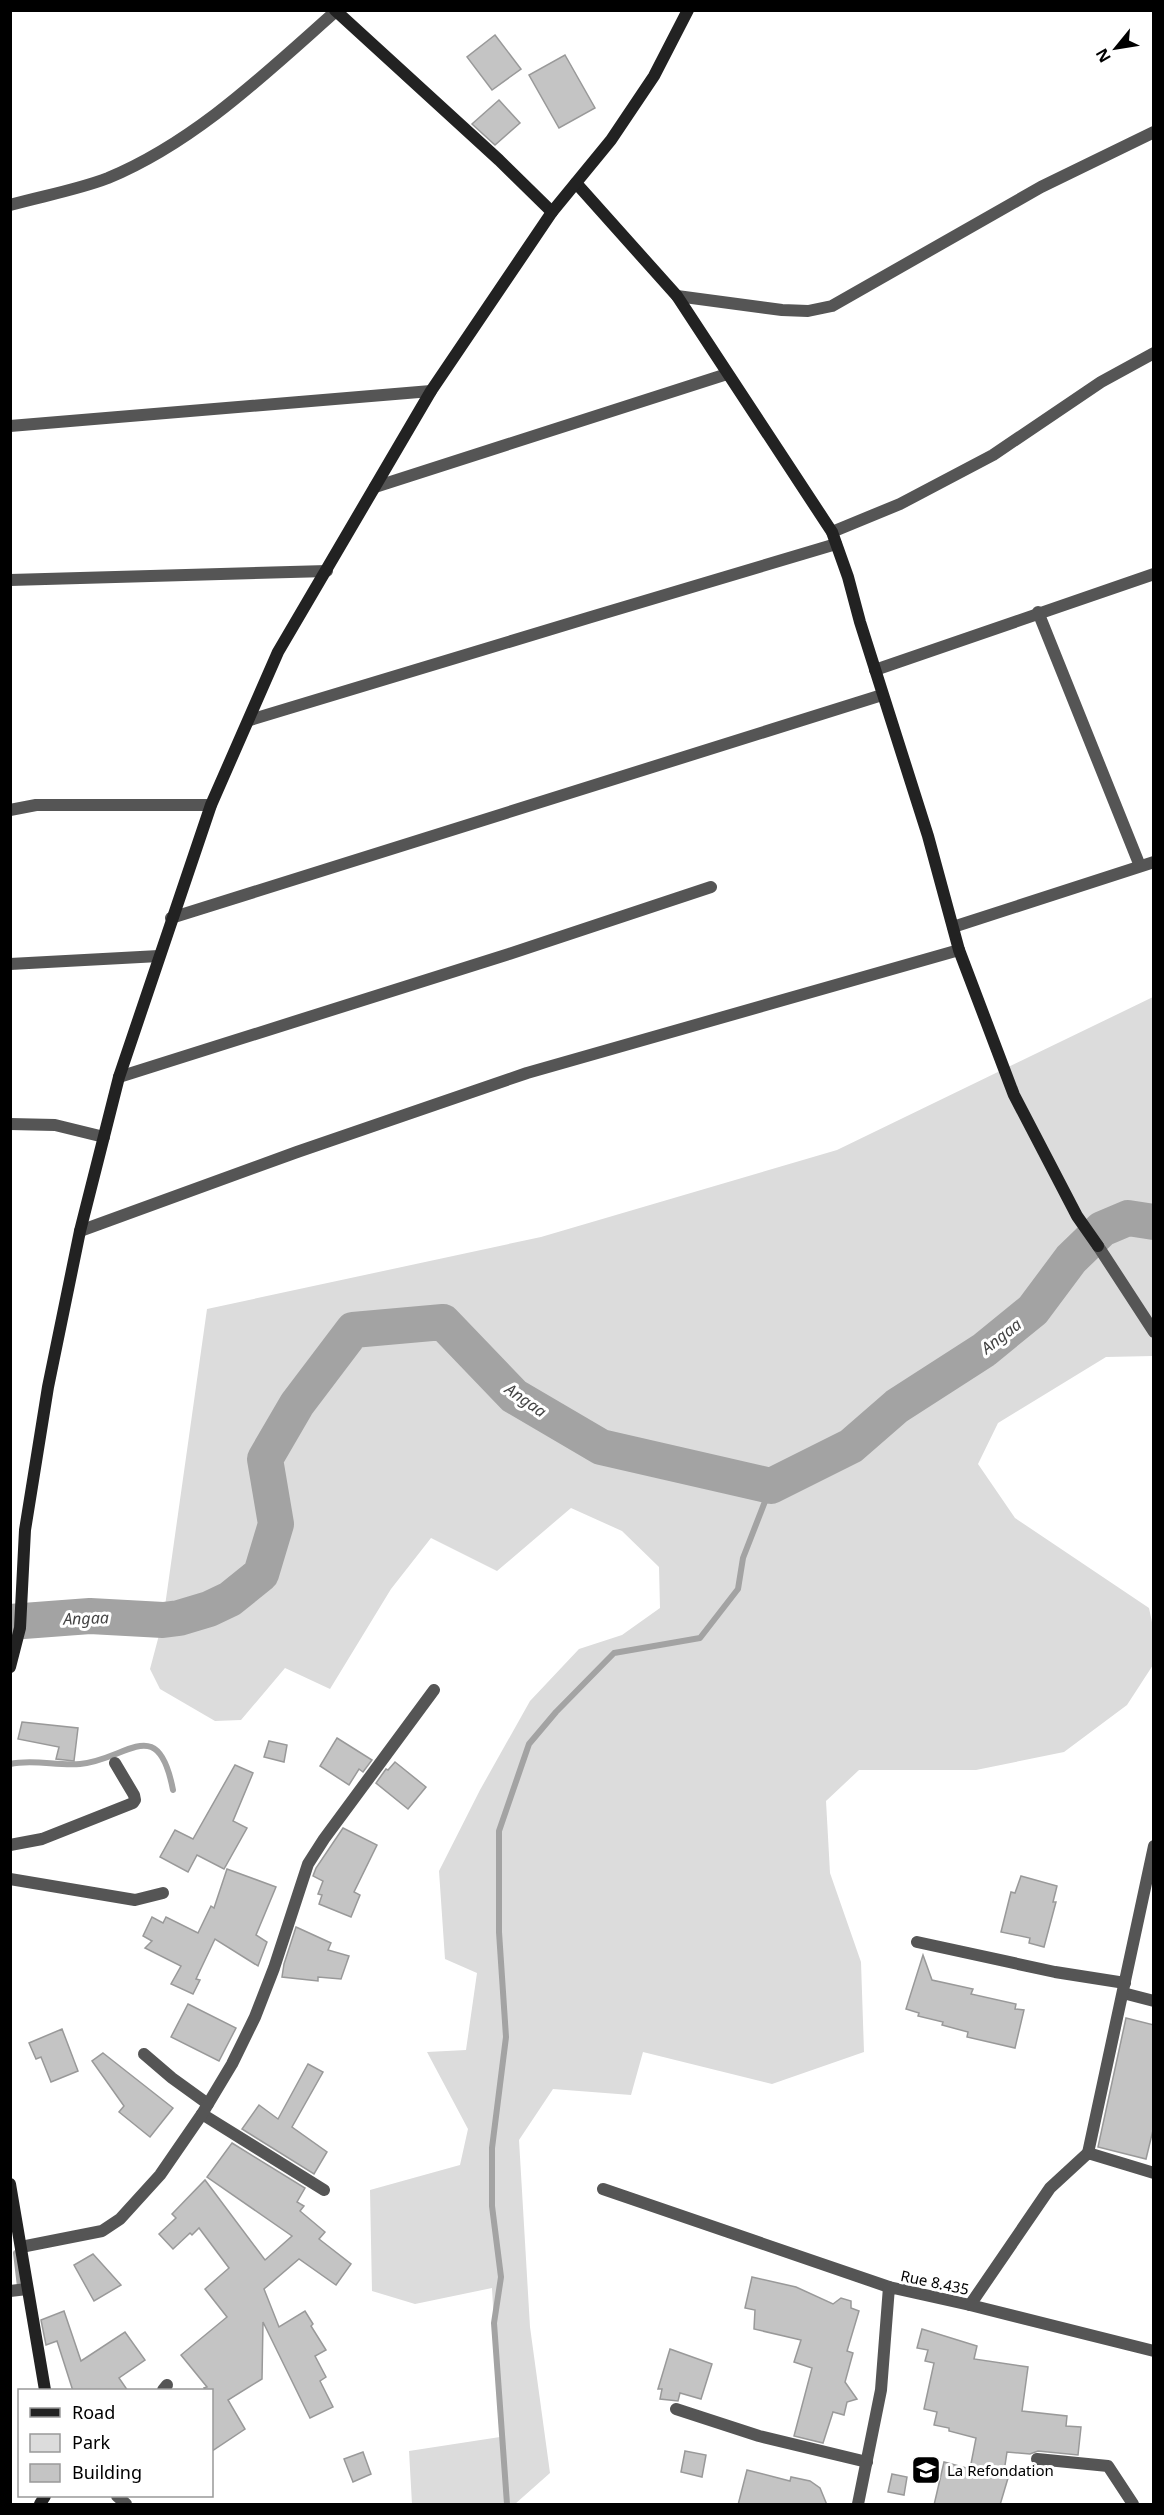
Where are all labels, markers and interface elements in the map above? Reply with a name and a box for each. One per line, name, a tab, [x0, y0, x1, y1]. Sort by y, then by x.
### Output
north arrow	[1086, 18, 1146, 78]
text: N	[1090, 44, 1116, 67]
water label: Angaa	[975, 1313, 1026, 1359]
water label: Angaa	[500, 1377, 551, 1422]
water label: Angaa	[62, 1606, 109, 1630]
street label: Rue 8.435	[899, 2265, 971, 2299]
legend	[18, 2389, 213, 2497]
text: Road	[72, 2400, 115, 2424]
text: Park	[72, 2430, 110, 2454]
school or university icon: La Refondation	[910, 2454, 942, 2486]
text: Building	[72, 2460, 142, 2484]
place label: La Refondation	[947, 2460, 1054, 2480]

